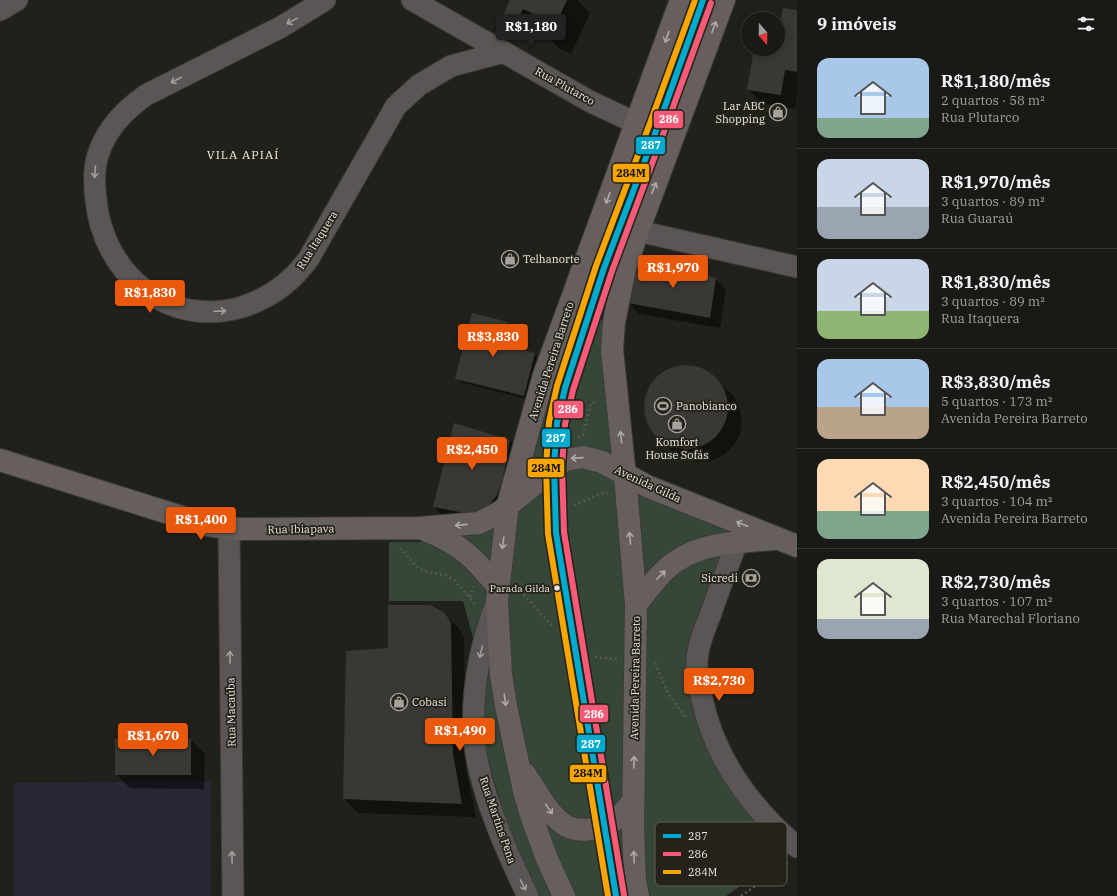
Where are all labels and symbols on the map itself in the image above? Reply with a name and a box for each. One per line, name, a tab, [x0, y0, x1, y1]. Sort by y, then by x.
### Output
north arrow	[741, 12, 785, 56]
pin: R$1,180	[494, 14, 568, 48]
one-way arrow	[286, 18, 298, 25]
one-way arrow	[711, 21, 719, 33]
one-way arrow	[663, 30, 671, 42]
street label: Rua Plutarco	[533, 64, 597, 108]
one-way arrow	[170, 77, 182, 84]
place label: Lar ABC Shopping	[716, 99, 765, 126]
shop icon: Lar ABC Shopping	[768, 102, 788, 122]
line badge: 286	[653, 110, 684, 129]
text: 286	[659, 112, 679, 126]
line badge: 287	[635, 136, 666, 155]
text: 287	[641, 138, 661, 152]
district label: VILA APIAÍ	[207, 147, 279, 162]
line badge: 284M	[612, 163, 650, 183]
one-way arrow	[92, 165, 99, 178]
text: 284M	[616, 166, 646, 180]
one-way arrow	[650, 182, 658, 194]
one-way arrow	[604, 192, 612, 204]
street label: Rua Itaquera	[293, 208, 341, 272]
shop icon: Telhanorte	[500, 249, 520, 269]
place label: Telhanorte	[523, 252, 580, 266]
pin: R$1,970	[636, 255, 710, 289]
pin: R$1,830	[113, 280, 187, 314]
street label: Avenida Pereira Barreto	[525, 300, 577, 422]
one-way arrow	[213, 307, 226, 315]
pin: R$3,830	[456, 324, 530, 358]
sports icon: Panobianco	[653, 396, 673, 416]
place label: Panobianco	[676, 399, 737, 413]
line badge: 286	[553, 400, 584, 419]
text: 286	[558, 402, 578, 416]
shop icon: Komfort House Sofás	[667, 414, 687, 434]
line badge: 287	[541, 428, 571, 448]
text: 287	[546, 431, 566, 445]
one-way arrow	[617, 431, 625, 444]
place label: Komfort House Sofás	[645, 435, 709, 462]
pin: R$2,450	[435, 437, 509, 471]
one-way arrow	[571, 454, 584, 461]
line badge: 284M	[527, 458, 565, 478]
text: 284M	[531, 461, 561, 475]
street label: Avenida Gilda	[612, 462, 684, 506]
pin: R$1,400	[164, 507, 238, 541]
one-way arrow	[736, 520, 748, 527]
street label: Rua Ibiapava	[267, 521, 335, 537]
one-way arrow	[455, 522, 468, 529]
one-way arrow	[627, 532, 634, 545]
one-way arrow	[499, 536, 507, 549]
bank icon: Sicredi	[741, 568, 761, 588]
one-way arrow	[656, 570, 666, 580]
place label: Sicredi	[701, 571, 739, 585]
place label: Parada Gilda	[490, 582, 551, 595]
marker: Parada Gilda	[552, 583, 562, 593]
street label: Avenida Pereira Barreto	[627, 616, 643, 740]
one-way arrow	[476, 645, 484, 658]
one-way arrow	[227, 651, 234, 664]
pin: R$2,730	[682, 668, 756, 702]
street label: Rua Macaúba	[223, 677, 239, 747]
shop icon: Cobasi	[389, 692, 409, 712]
one-way arrow	[501, 693, 509, 706]
place label: Cobasi	[412, 695, 447, 709]
line badge: 286	[579, 704, 609, 723]
text: 286	[584, 707, 604, 721]
pin: R$1,490	[423, 718, 497, 752]
pin: R$1,670	[116, 723, 190, 757]
line badge: 287	[576, 734, 606, 753]
text: 287	[581, 737, 601, 751]
one-way arrow	[630, 756, 638, 769]
line badge: 284M	[569, 764, 607, 783]
text: 284M	[573, 766, 603, 780]
street label: Rua Martins Pena	[477, 775, 519, 865]
one-way arrow	[545, 803, 553, 814]
legend	[655, 822, 787, 886]
text: 287	[688, 829, 708, 843]
text: 286	[688, 847, 708, 861]
one-way arrow	[228, 851, 236, 864]
one-way arrow	[630, 851, 638, 864]
text: 284M	[688, 865, 717, 879]
one-way arrow	[519, 878, 527, 890]

